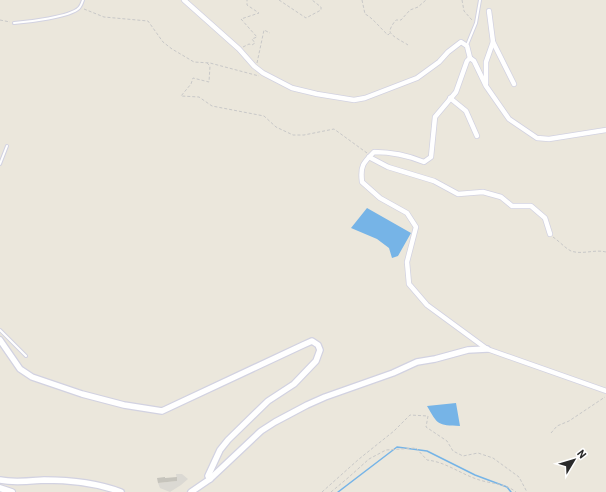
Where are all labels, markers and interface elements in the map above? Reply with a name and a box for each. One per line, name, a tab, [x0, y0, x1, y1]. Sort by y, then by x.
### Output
north arrow	[554, 440, 594, 480]
text: N	[575, 447, 590, 460]

